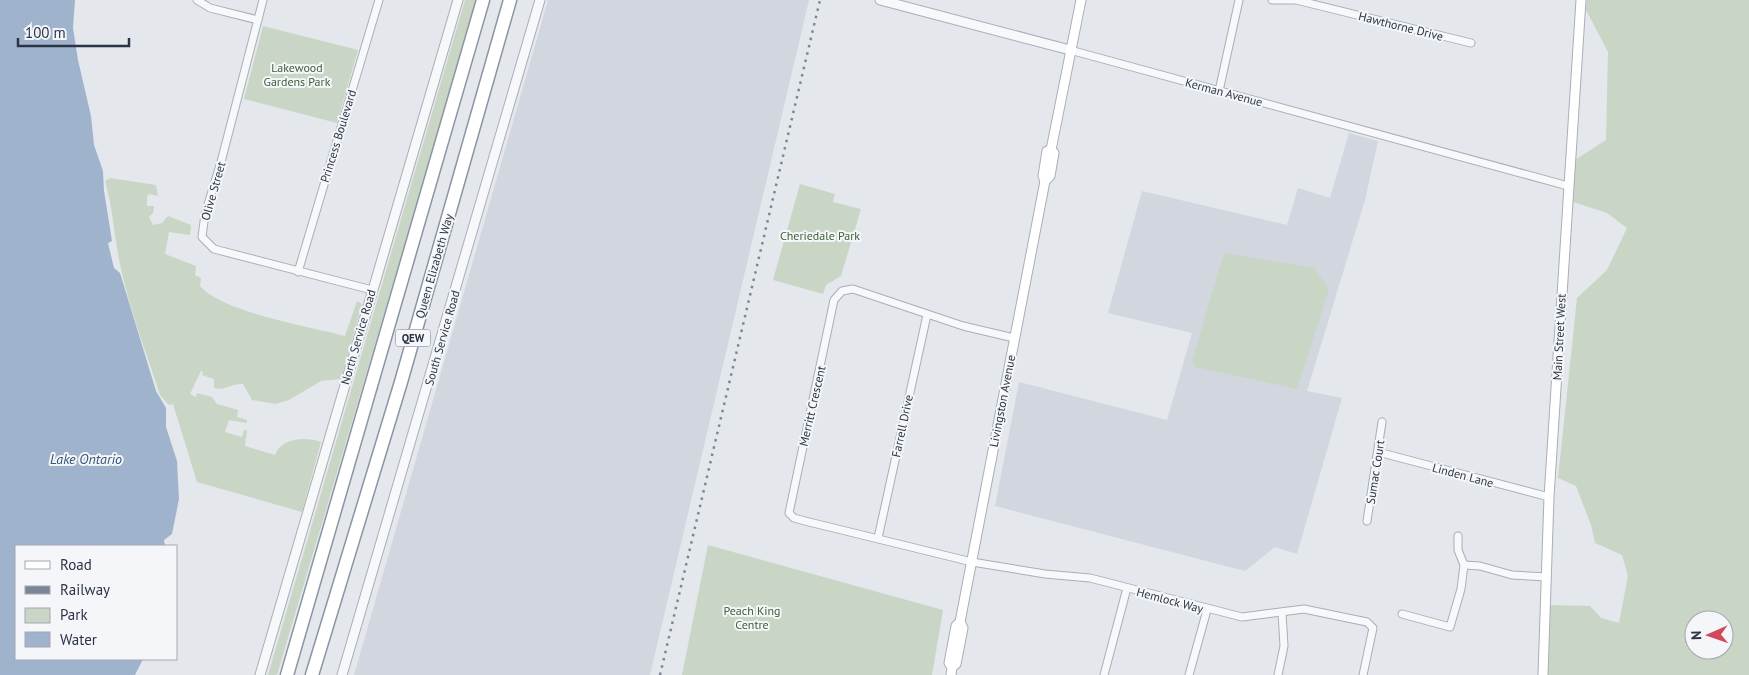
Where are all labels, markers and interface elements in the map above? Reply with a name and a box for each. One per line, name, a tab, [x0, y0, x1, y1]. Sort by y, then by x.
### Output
street label: Hawthorne Drive	[1357, 8, 1445, 44]
scale bar	[18, 15, 129, 47]
text: 100 m	[25, 23, 66, 42]
park label: Lakewood Gardens Park	[264, 60, 331, 89]
street label: Kerman Avenue	[1184, 74, 1264, 110]
street label: Princess Boulevard	[317, 88, 359, 184]
street label: Olive Street	[197, 160, 229, 222]
street label: Queen Elizabeth Way	[412, 212, 456, 320]
park label: Cheriedale Park	[780, 228, 860, 243]
street label: North Service Road	[337, 288, 379, 386]
street label: South Service Road	[421, 289, 463, 387]
street label: Main Street West	[1549, 293, 1569, 381]
road number: QEW	[396, 329, 430, 346]
street label: Livingston Avenue	[986, 354, 1018, 448]
street label: Merritt Crescent	[795, 364, 829, 448]
street label: Farrell Drive	[888, 393, 916, 459]
street label: Sumac Court	[1363, 439, 1387, 505]
water label: Lake Ontario	[50, 450, 122, 468]
street label: Linden Lane	[1431, 460, 1495, 490]
legend	[15, 545, 178, 660]
text: Road	[60, 555, 92, 574]
text: Railway	[60, 580, 110, 599]
street label: Hemlock Way	[1135, 584, 1205, 616]
park label: Peach King Centre	[723, 603, 781, 632]
text: Park	[60, 605, 88, 624]
north arrow	[1684, 610, 1734, 660]
text: Water	[60, 630, 97, 649]
text: N	[1687, 631, 1705, 640]

